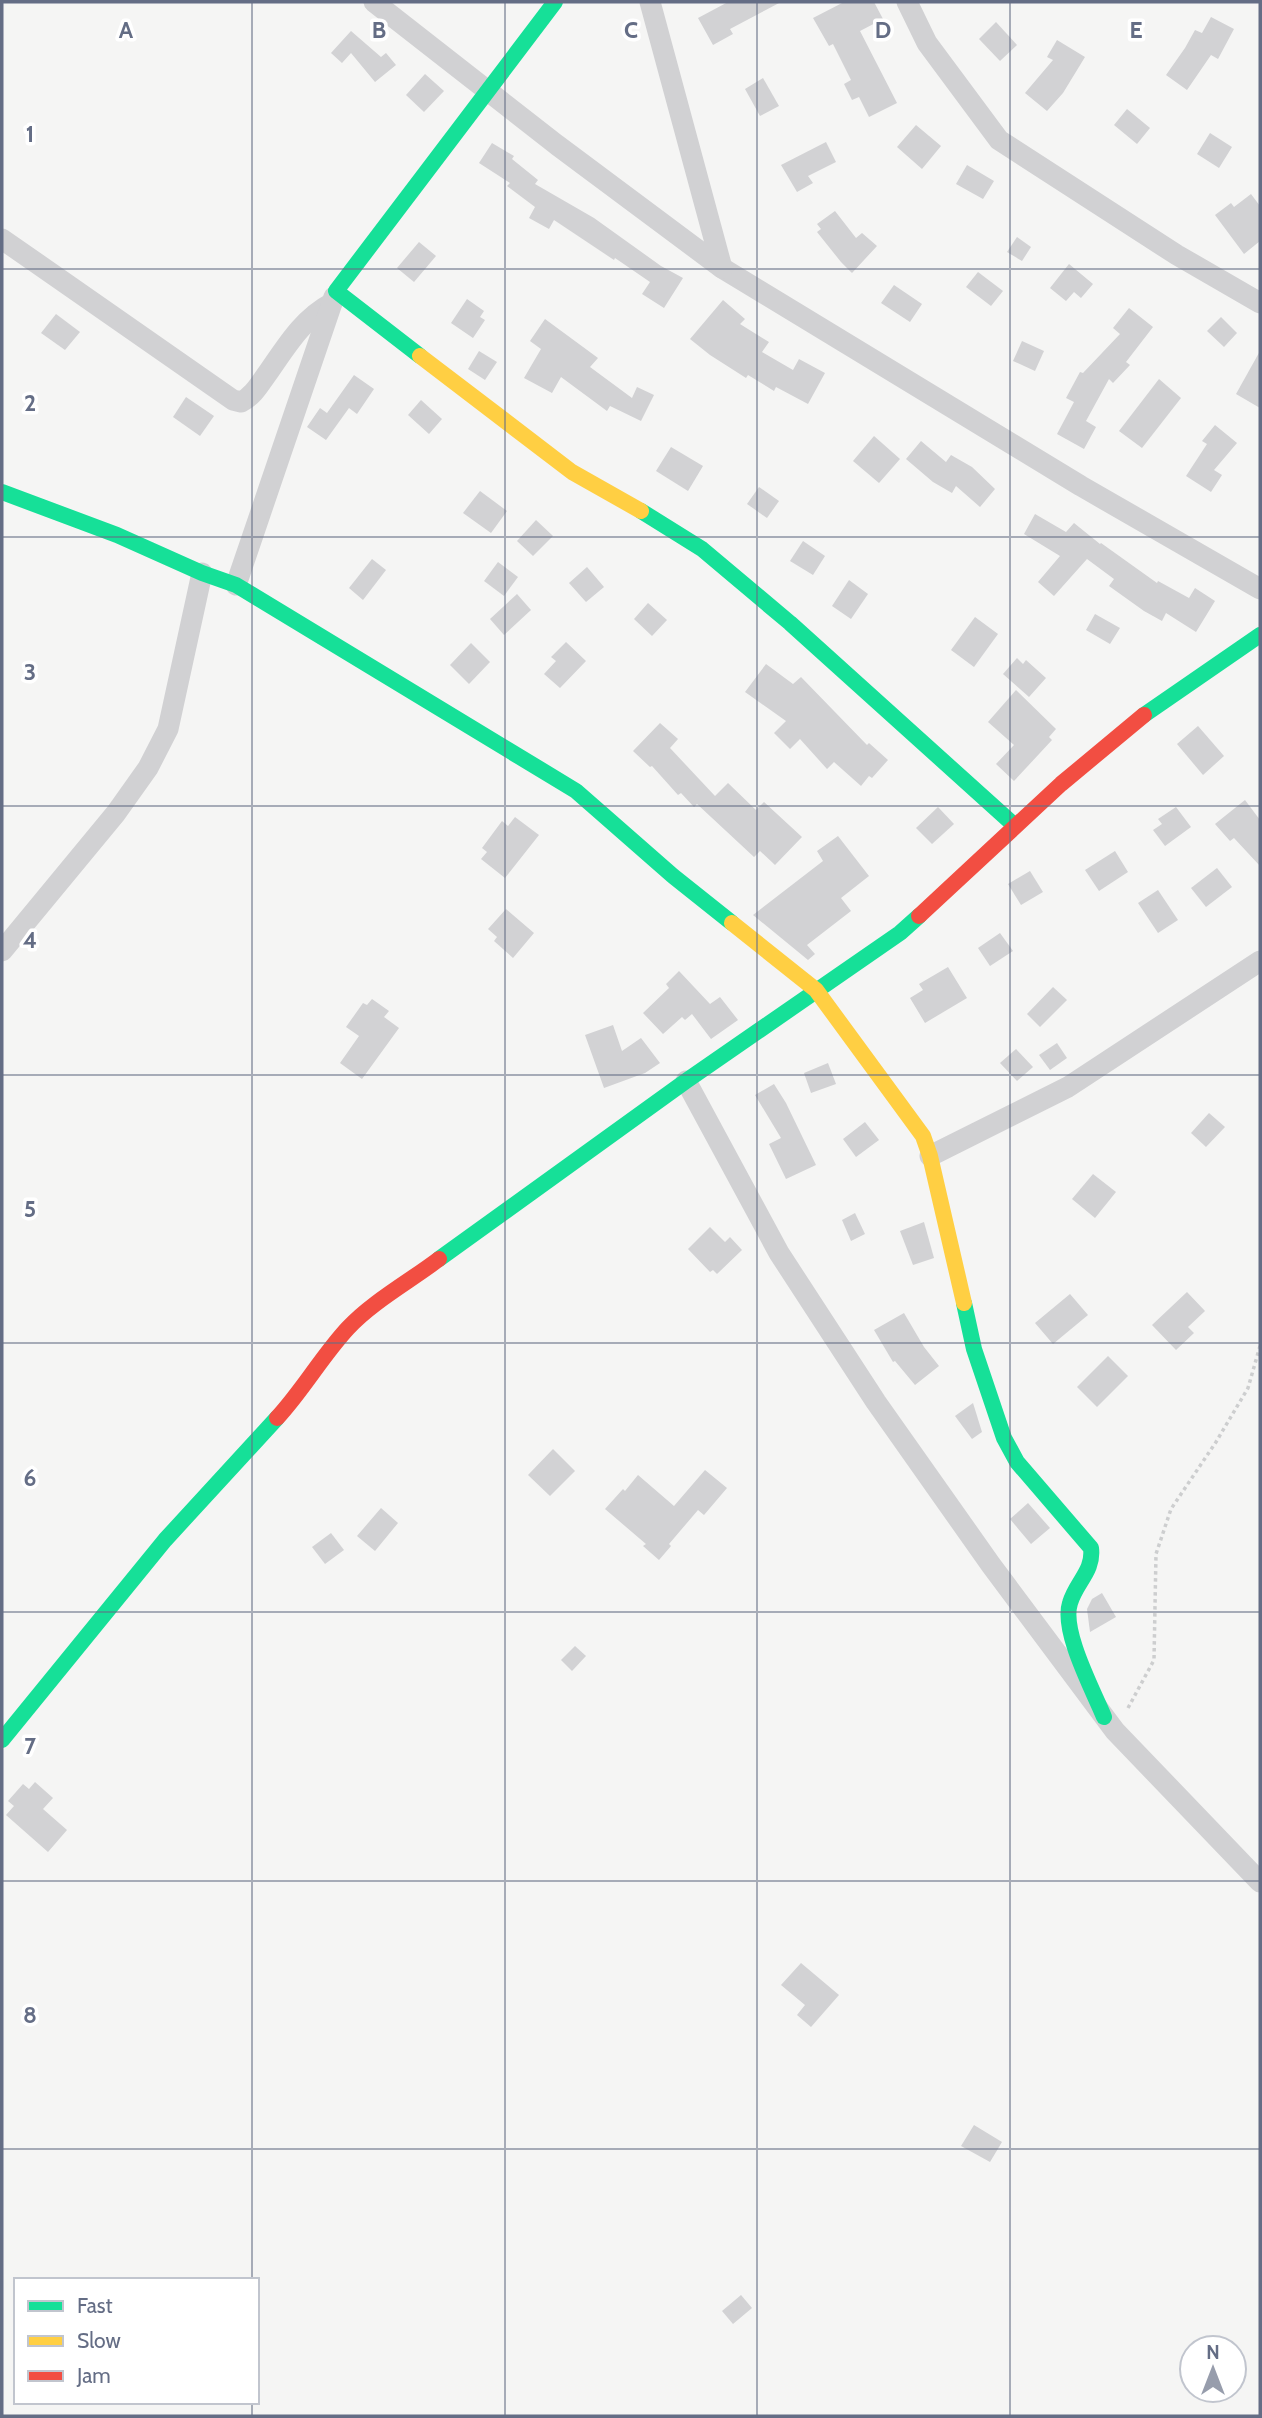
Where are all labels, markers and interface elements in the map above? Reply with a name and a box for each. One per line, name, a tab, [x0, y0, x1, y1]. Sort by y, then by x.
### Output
text: A	[119, 16, 134, 44]
text: B	[372, 16, 386, 44]
text: C	[624, 16, 638, 44]
text: D	[875, 16, 891, 44]
text: E	[1129, 16, 1143, 44]
text: 1	[26, 120, 34, 148]
text: 2	[24, 389, 36, 417]
text: 3	[24, 658, 36, 686]
text: 4	[23, 926, 37, 954]
text: 5	[24, 1195, 36, 1223]
text: 6	[24, 1464, 36, 1492]
text: 7	[24, 1732, 36, 1760]
text: 8	[23, 2001, 37, 2029]
legend	[14, 2278, 259, 2404]
text: Fast	[77, 2293, 113, 2318]
text: Slow	[77, 2328, 121, 2353]
north arrow	[1178, 2334, 1248, 2404]
text: N	[1206, 2341, 1220, 2364]
text: Jam	[76, 2363, 111, 2388]

